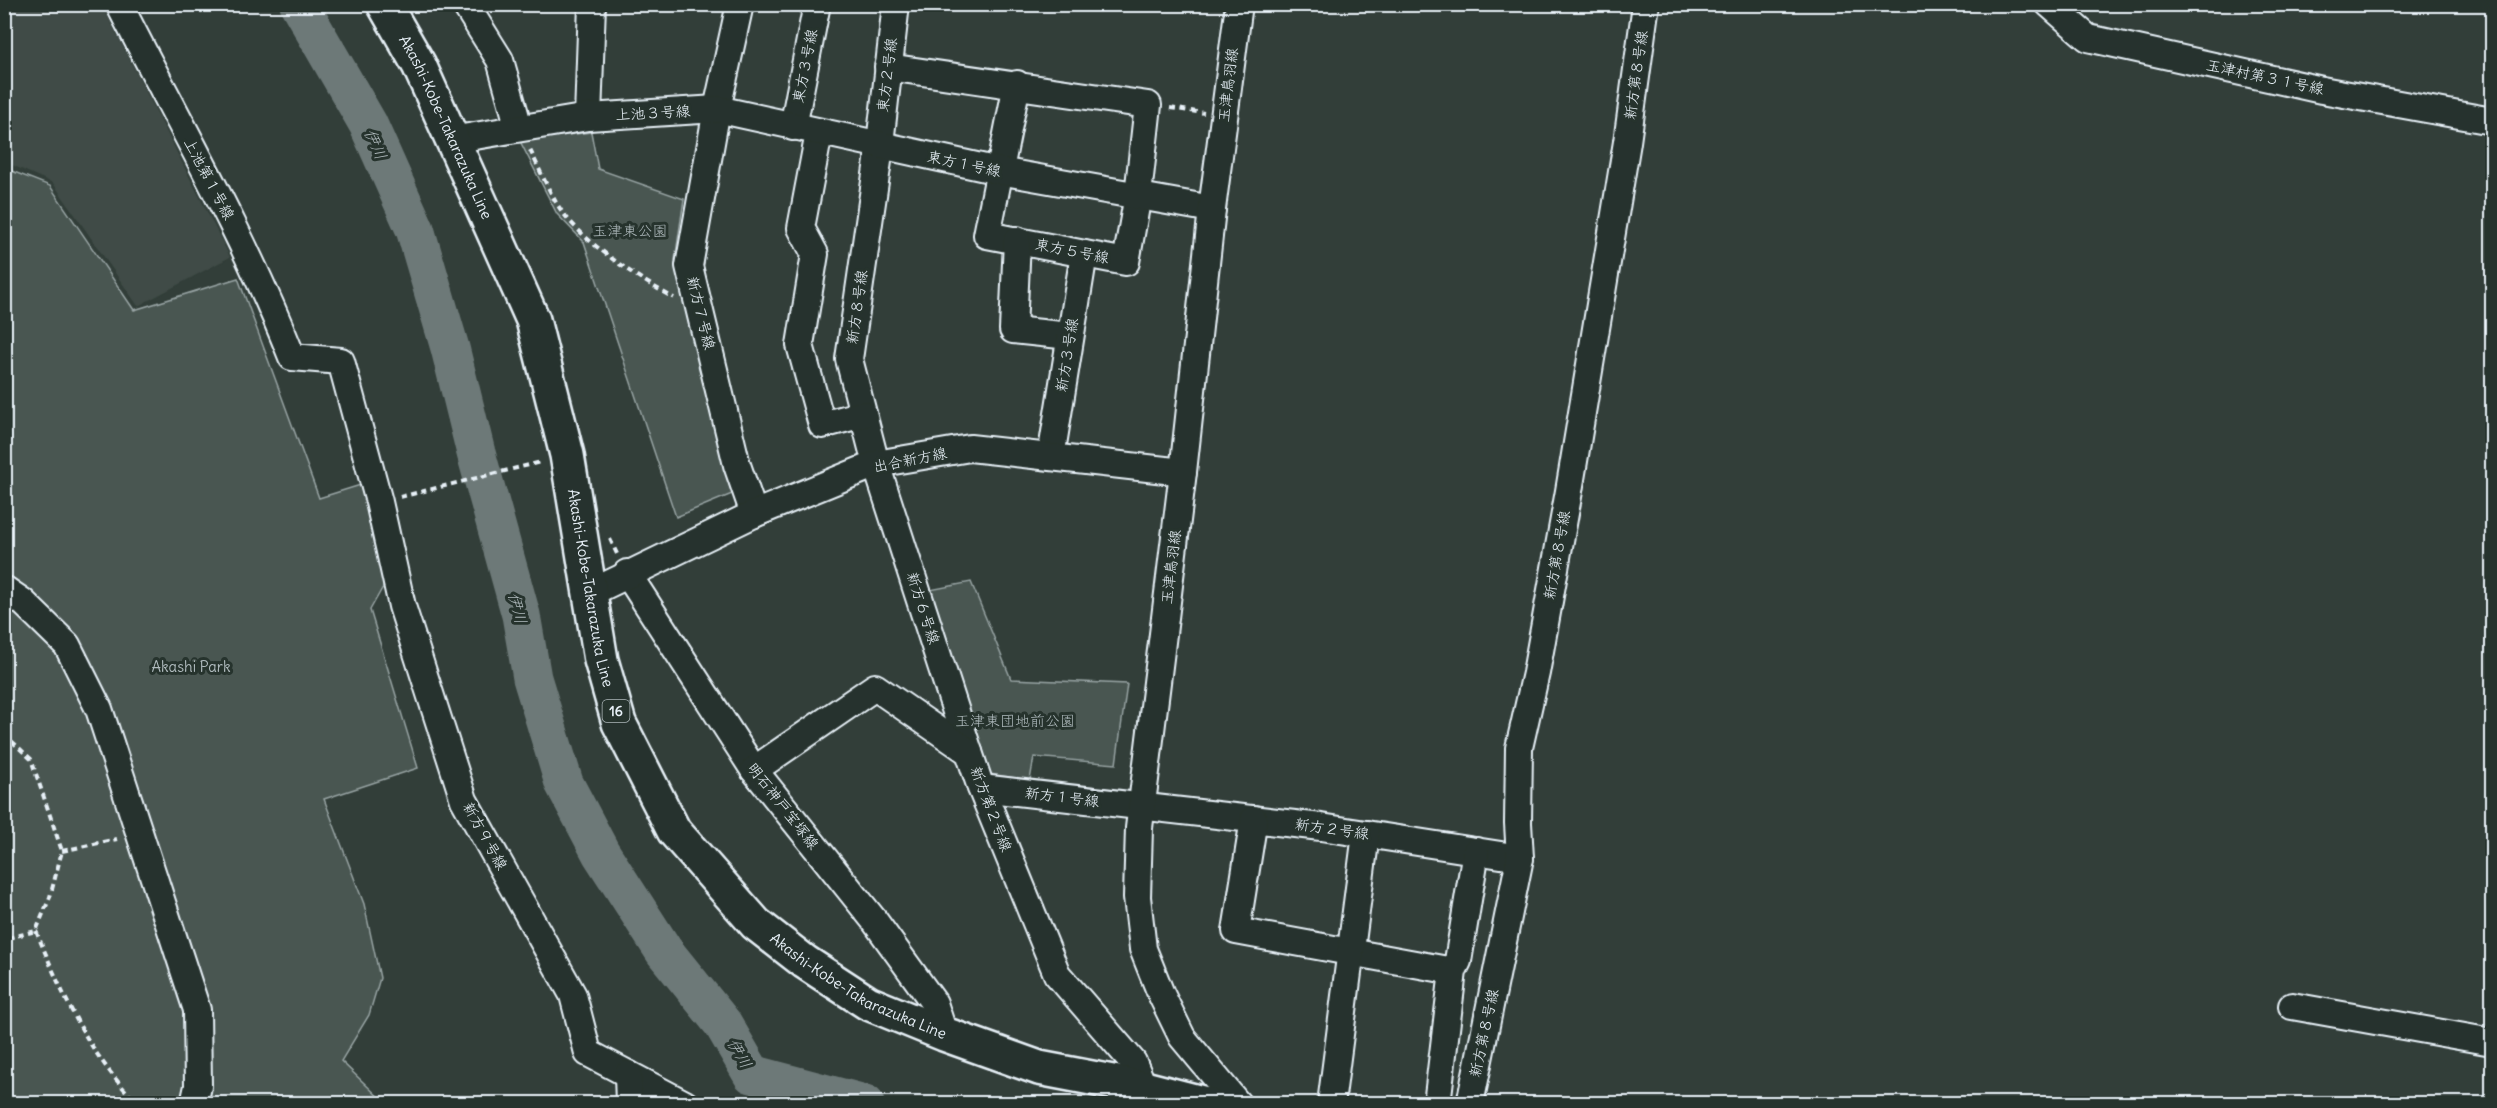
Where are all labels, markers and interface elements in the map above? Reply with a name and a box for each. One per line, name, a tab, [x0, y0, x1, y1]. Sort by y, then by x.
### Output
street label: 東方３号線	[788, 27, 821, 105]
street label: 新方第８号線	[1620, 29, 1651, 121]
street label: Akashi-Kobe-Takarazuka Line	[395, 32, 497, 222]
street label: 東方２号線	[873, 37, 901, 113]
street label: 玉津鳥羽線	[1214, 47, 1242, 123]
street label: 玉津村第３１号線	[2204, 55, 2326, 98]
street label: 上池３号線	[615, 101, 691, 124]
water label: 伊川	[360, 125, 392, 163]
street label: 上池第１号線	[180, 135, 239, 223]
street label: 東方１号線	[925, 146, 1003, 181]
park label: 玉津東公園	[592, 221, 668, 240]
street label: 東方５号線	[1033, 234, 1111, 267]
street label: 新方８号線	[842, 268, 871, 345]
street label: 新方７号線	[683, 274, 720, 352]
street label: 新方３号線	[1051, 316, 1082, 393]
street label: 出合新方線	[871, 443, 949, 476]
street label: Akashi-Kobe-Takarazuka Line	[564, 488, 618, 689]
street label: 新方第８号線	[1539, 509, 1574, 601]
street label: 玉津鳥羽線	[1157, 529, 1185, 605]
street label: 新方６号線	[903, 569, 944, 646]
water label: 伊川	[504, 590, 532, 626]
park label: Akashi Park	[151, 657, 231, 676]
road number: 16	[602, 700, 630, 722]
park label: 玉津東団地前公園	[955, 711, 1075, 730]
street label: 明石神戸宝塚線	[744, 758, 823, 853]
street label: 新方第２号線	[966, 763, 1016, 854]
street label: 新方１号線	[1024, 783, 1100, 811]
street label: 新方９号線	[459, 798, 512, 873]
street label: 新方２号線	[1294, 814, 1371, 843]
street label: Akashi-Kobe-Takarazuka Line	[767, 929, 949, 1043]
street label: 新方第８号線	[1465, 987, 1502, 1079]
water label: 伊川	[723, 1034, 757, 1072]

